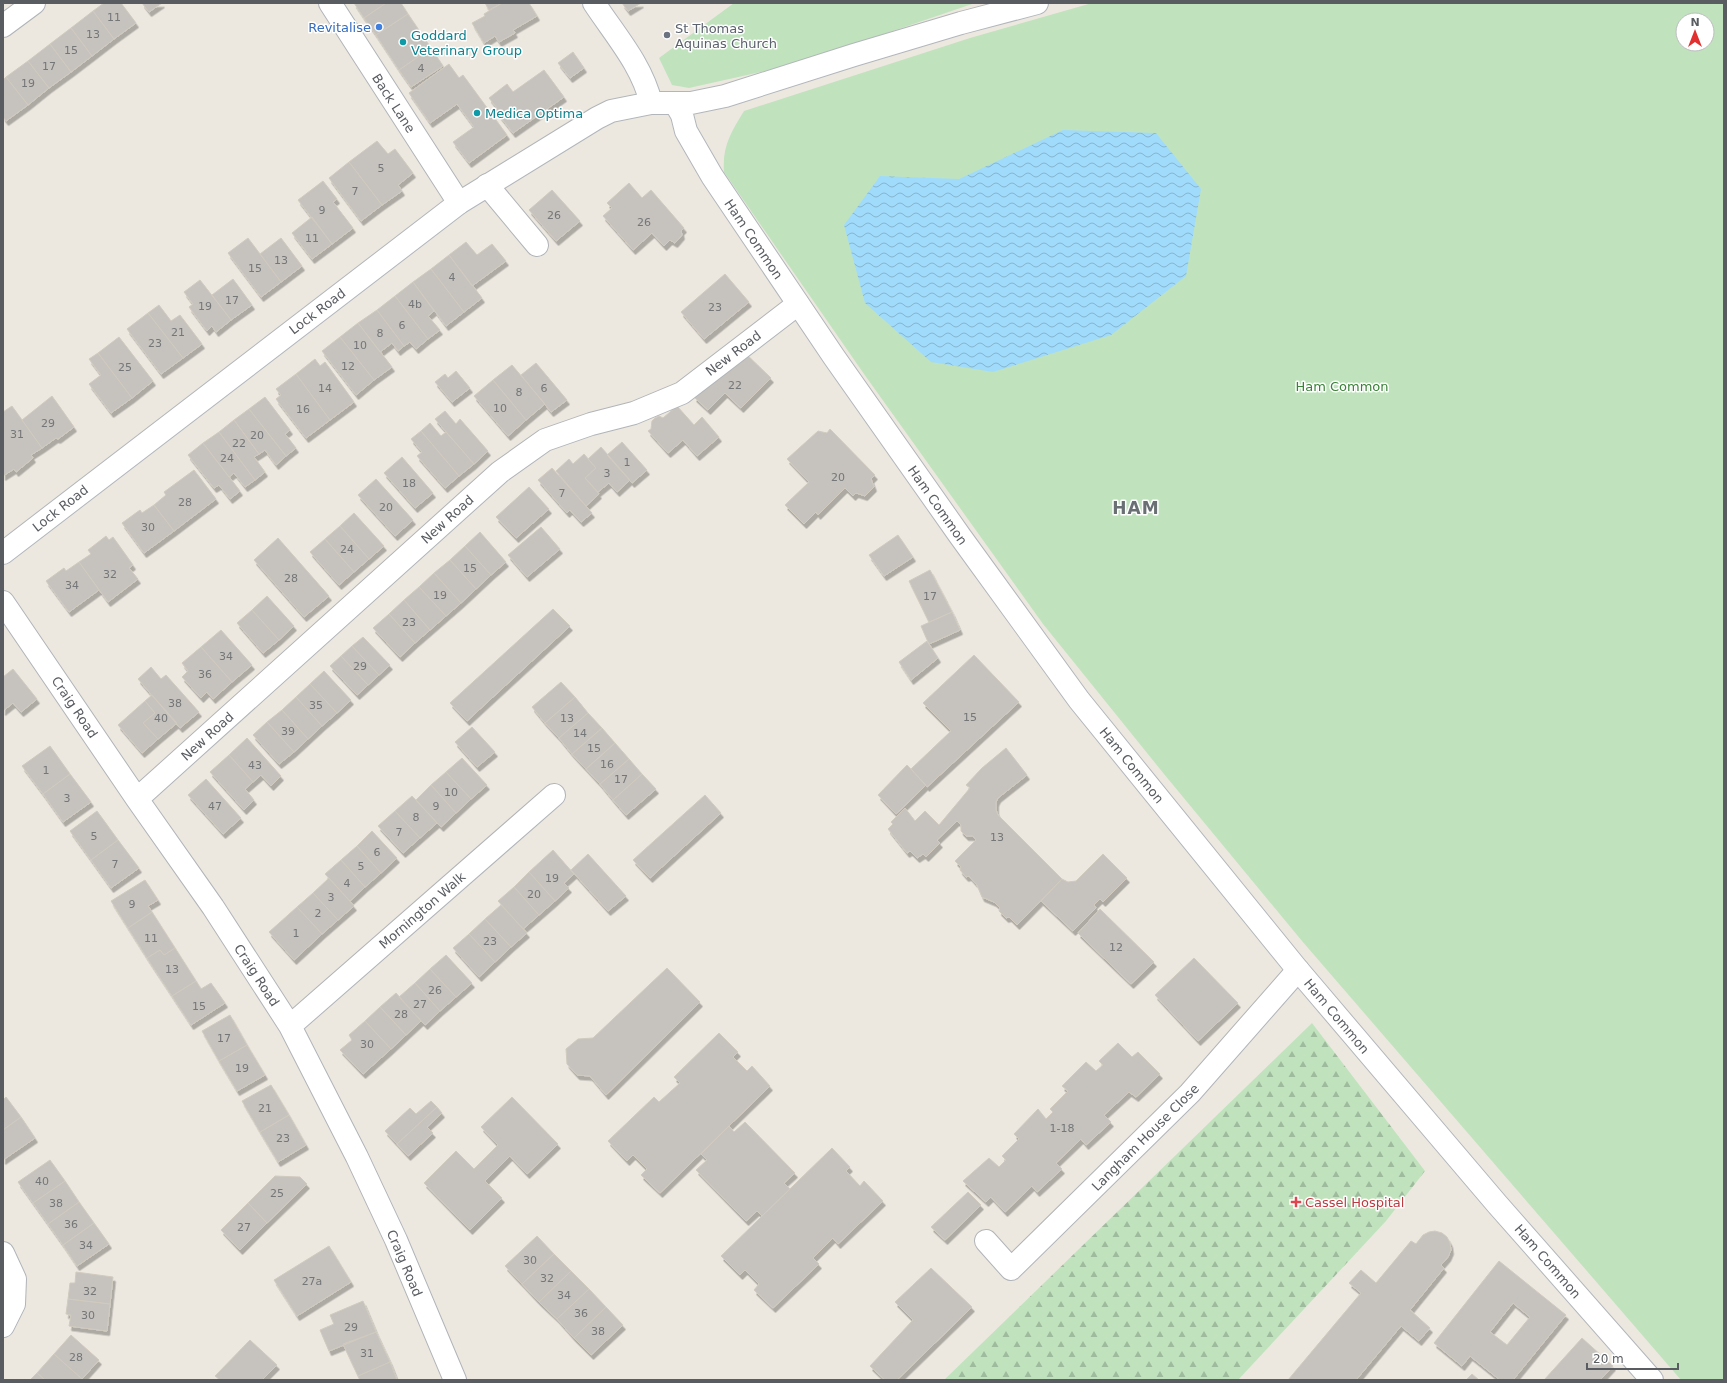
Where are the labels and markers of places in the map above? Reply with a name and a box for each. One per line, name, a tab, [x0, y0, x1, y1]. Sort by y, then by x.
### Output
place label: Revitalise	[308, 20, 371, 35]
place label: St Thomas Aquinas Church	[675, 21, 777, 51]
marker: Revitalise	[374, 22, 384, 32]
place label: Goddard Veterinary Group	[411, 28, 522, 58]
marker: St Thomas Aquinas Church	[662, 30, 672, 40]
marker: Goddard Veterinary Group	[398, 37, 408, 47]
place label: Medica Optima	[485, 106, 583, 121]
marker: Medica Optima	[472, 108, 482, 118]
place label: Cassel Hospital	[1305, 1195, 1404, 1210]
marker: Cassel Hospital	[1290, 1196, 1302, 1208]

